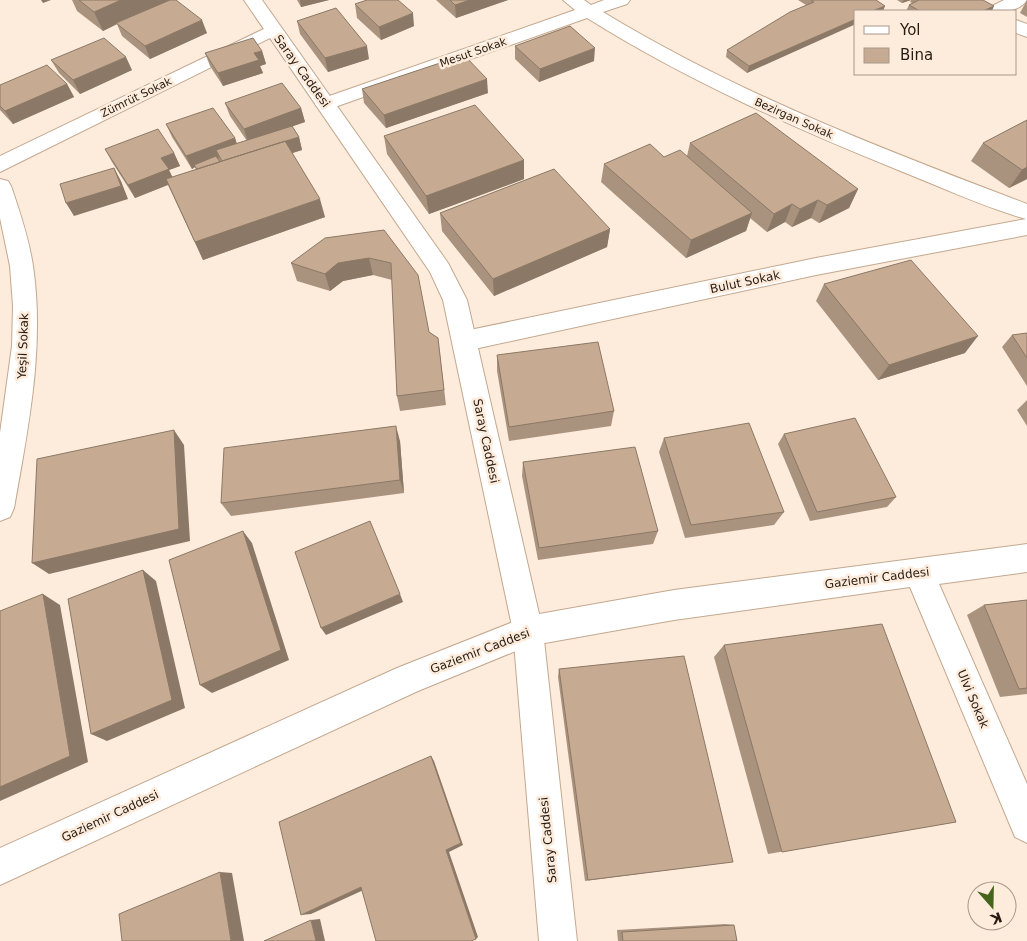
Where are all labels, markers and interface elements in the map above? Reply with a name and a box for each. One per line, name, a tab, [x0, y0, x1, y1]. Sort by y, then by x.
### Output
legend	[854, 10, 1017, 75]
text: Yol	[899, 21, 921, 39]
street label: Saray Caddesi	[271, 32, 333, 110]
street label: Mesut Sokak	[438, 35, 509, 70]
text: Bina	[900, 46, 933, 64]
street label: Zümrüt Sokak	[99, 74, 174, 120]
street label: Bezirgan Sokak	[752, 95, 836, 142]
street label: Bulut Sokak	[709, 268, 781, 296]
street label: Yeşil Sokak	[15, 313, 31, 380]
street label: Saray Caddesi	[470, 397, 502, 485]
street label: Gaziemir Caddesi	[824, 565, 930, 591]
street label: Gaziemir Caddesi	[428, 626, 532, 676]
street label: Ulvi Sokak	[954, 668, 992, 730]
street label: Gaziemir Caddesi	[59, 787, 161, 845]
street label: Saray Caddesi	[537, 796, 559, 884]
north arrow	[967, 881, 1017, 931]
text: K	[988, 909, 1004, 928]

